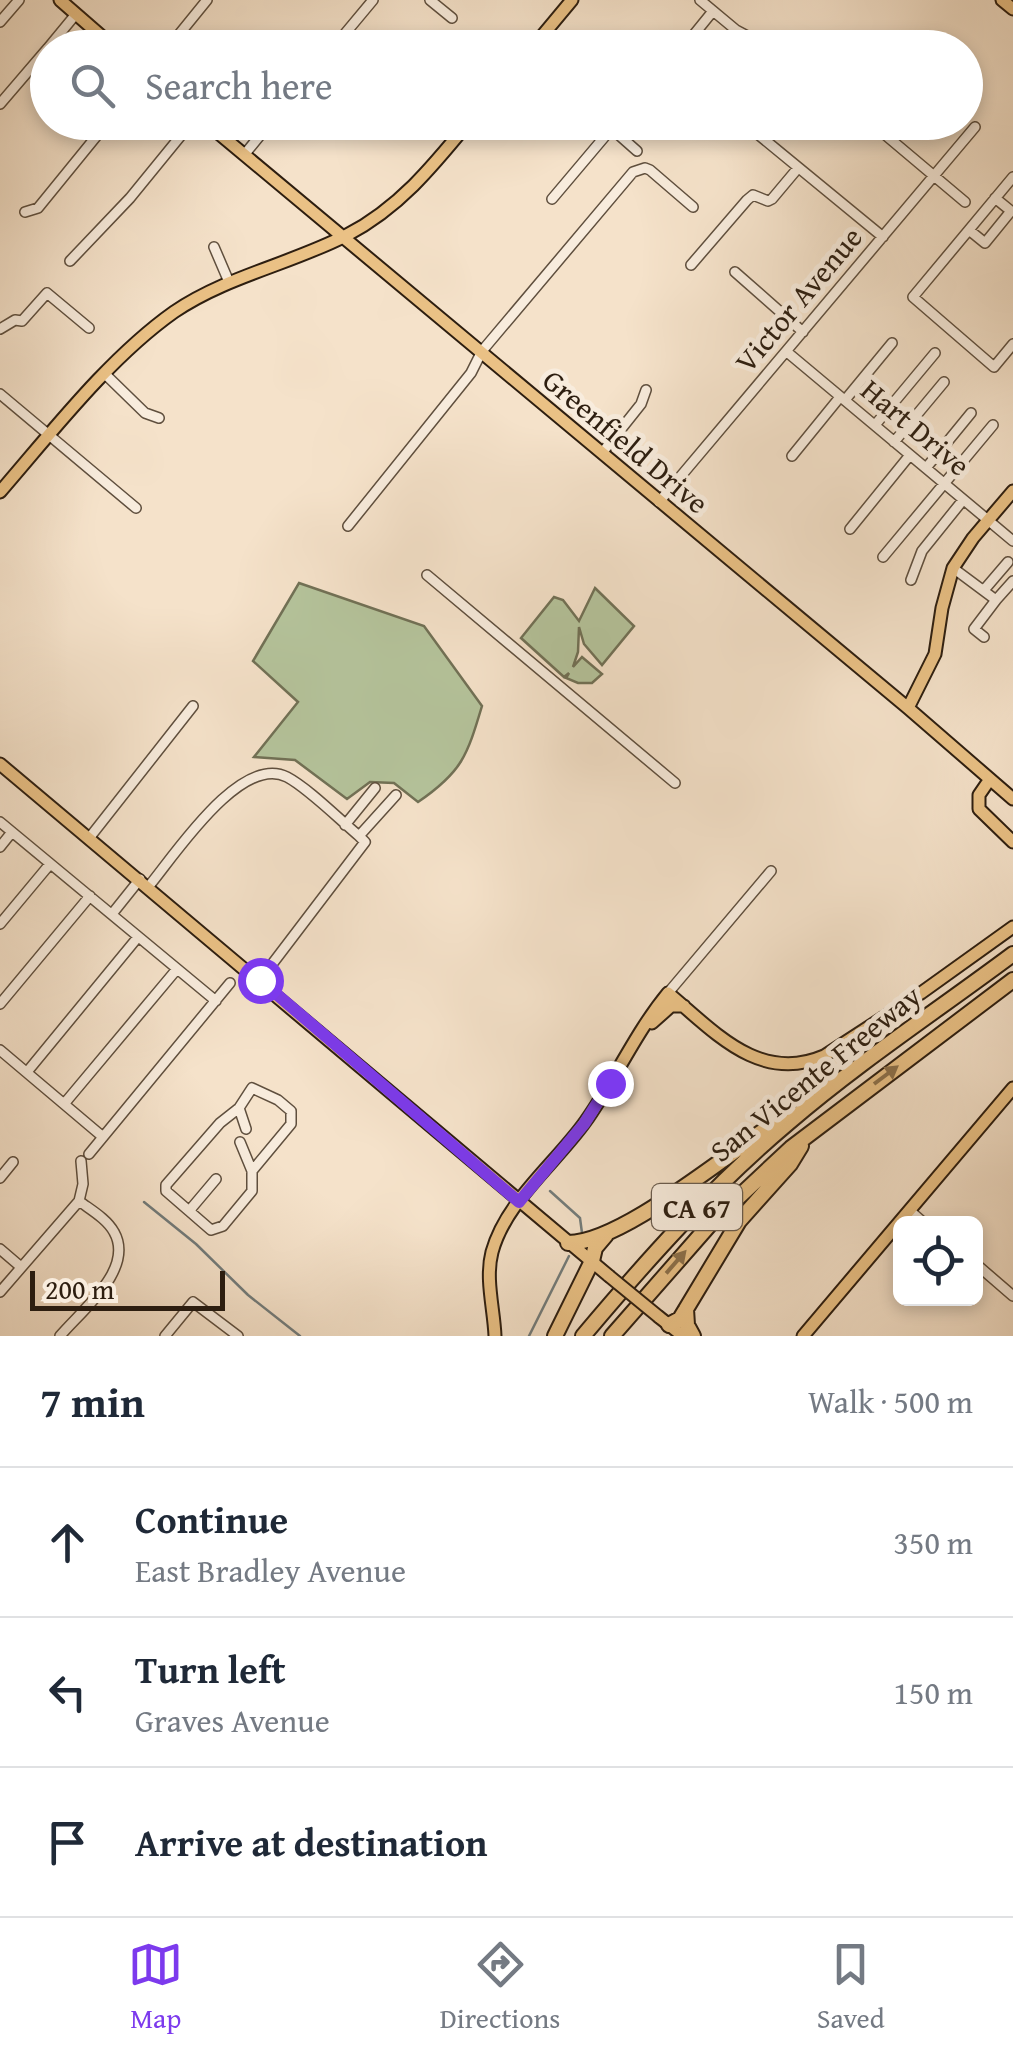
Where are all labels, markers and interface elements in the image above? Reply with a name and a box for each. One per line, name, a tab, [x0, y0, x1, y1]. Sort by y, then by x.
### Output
search box	[30, 30, 983, 140]
text: Search here	[145, 57, 333, 113]
icon: search	[65, 58, 120, 113]
street label: Victor Avenue	[724, 217, 872, 381]
street label: Greenfield Drive	[533, 358, 719, 524]
street label: Hart Drive	[852, 368, 980, 486]
route start	[238, 958, 284, 1004]
street label: San Vicente Freeway	[700, 974, 930, 1172]
route end	[588, 1061, 634, 1107]
one-way arrow	[873, 1066, 899, 1086]
road number: CA 67	[652, 1184, 742, 1230]
map controls	[893, 1216, 983, 1306]
button: locate	[893, 1216, 983, 1306]
one-way arrow	[664, 1250, 687, 1274]
scale bar	[30, 1266, 225, 1310]
text: 200 m	[45, 1268, 114, 1309]
text: 7 min	[40, 1371, 145, 1432]
text: Walk · 500 m	[808, 1378, 973, 1425]
text: Continue	[135, 1491, 288, 1547]
icon: ahead	[40, 1515, 95, 1570]
text: 350 m	[894, 1519, 973, 1566]
text: East Bradley Avenue	[135, 1547, 406, 1594]
text: Turn left	[135, 1641, 286, 1697]
icon: left	[40, 1665, 95, 1720]
text: 150 m	[894, 1669, 973, 1716]
text: Graves Avenue	[135, 1697, 330, 1744]
text: Arrive at destination	[135, 1814, 488, 1870]
icon: arrive	[40, 1815, 95, 1870]
tab: Map	[128, 1937, 183, 2038]
tab: Directions	[440, 1937, 560, 2038]
tab: Saved	[817, 1937, 885, 2038]

